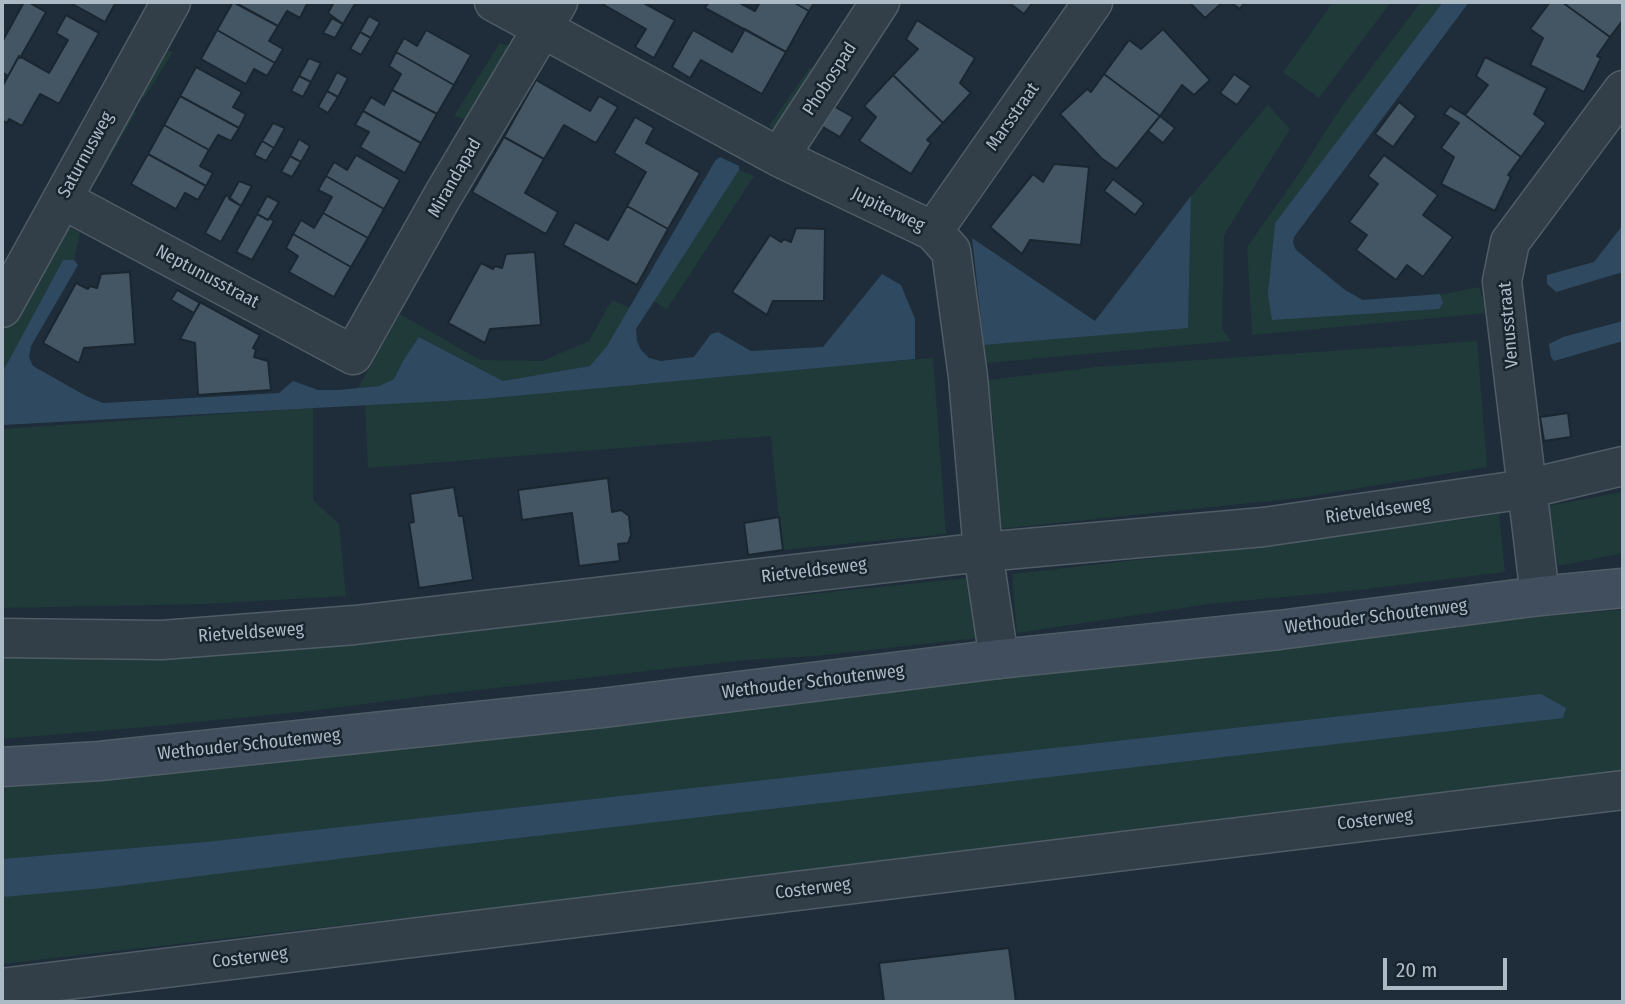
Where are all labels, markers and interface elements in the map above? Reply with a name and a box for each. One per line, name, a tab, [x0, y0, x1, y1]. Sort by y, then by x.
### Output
street label: Phobospad	[798, 38, 862, 120]
street label: Marsstraat	[982, 79, 1044, 155]
street label: Saturnusweg	[54, 108, 118, 202]
street label: Mirandapad	[424, 135, 486, 221]
street label: Jupiterweg	[848, 183, 928, 237]
street label: Neptunusstraat	[152, 241, 262, 313]
street label: Venusstraat	[1494, 281, 1524, 369]
street label: Rietveldseweg	[1324, 493, 1432, 529]
street label: Rietveldseweg	[760, 554, 868, 588]
street label: Wethouder Schoutenweg	[1284, 595, 1468, 639]
street label: Rietveldseweg	[197, 619, 305, 647]
street label: Wethouder Schoutenweg	[721, 660, 905, 704]
street label: Wethouder Schoutenweg	[157, 725, 341, 765]
street label: Costerweg	[1336, 805, 1414, 835]
street label: Costerweg	[774, 874, 852, 904]
street label: Costerweg	[211, 943, 289, 973]
scale bar	[1387, 944, 1511, 988]
text: 20 m	[1396, 957, 1437, 983]

